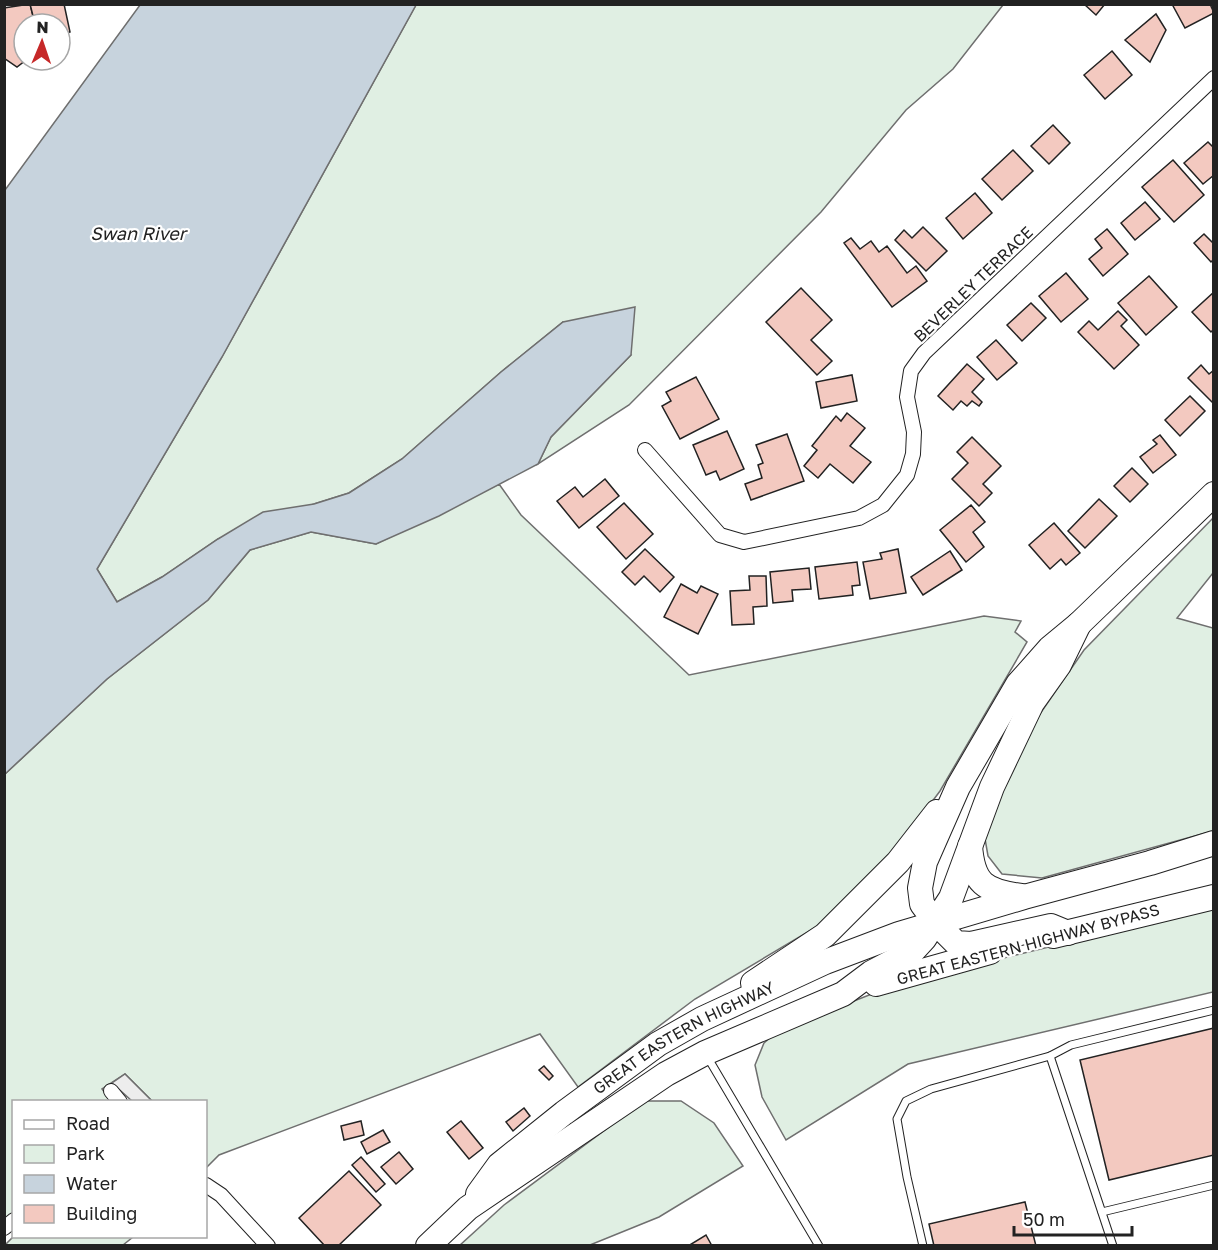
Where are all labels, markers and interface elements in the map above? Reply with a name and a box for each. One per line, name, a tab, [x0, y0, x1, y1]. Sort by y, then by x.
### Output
north arrow	[12, 12, 72, 72]
text: N	[36, 17, 49, 37]
water label: Swan River	[90, 222, 189, 244]
street label: BEVERLEY TERRACE	[909, 222, 1037, 346]
street label: GREAT EASTERN HIGHWAY BYPASS	[894, 899, 1162, 989]
street label: GREAT EASTERN HIGHWAY	[589, 977, 778, 1098]
legend	[12, 1100, 207, 1238]
text: Road	[66, 1112, 110, 1134]
text: Park	[66, 1142, 105, 1164]
text: Water	[66, 1172, 117, 1194]
scale bar	[1014, 1199, 1132, 1237]
text: Building	[66, 1202, 137, 1224]
text: 50 m	[1023, 1208, 1065, 1230]

